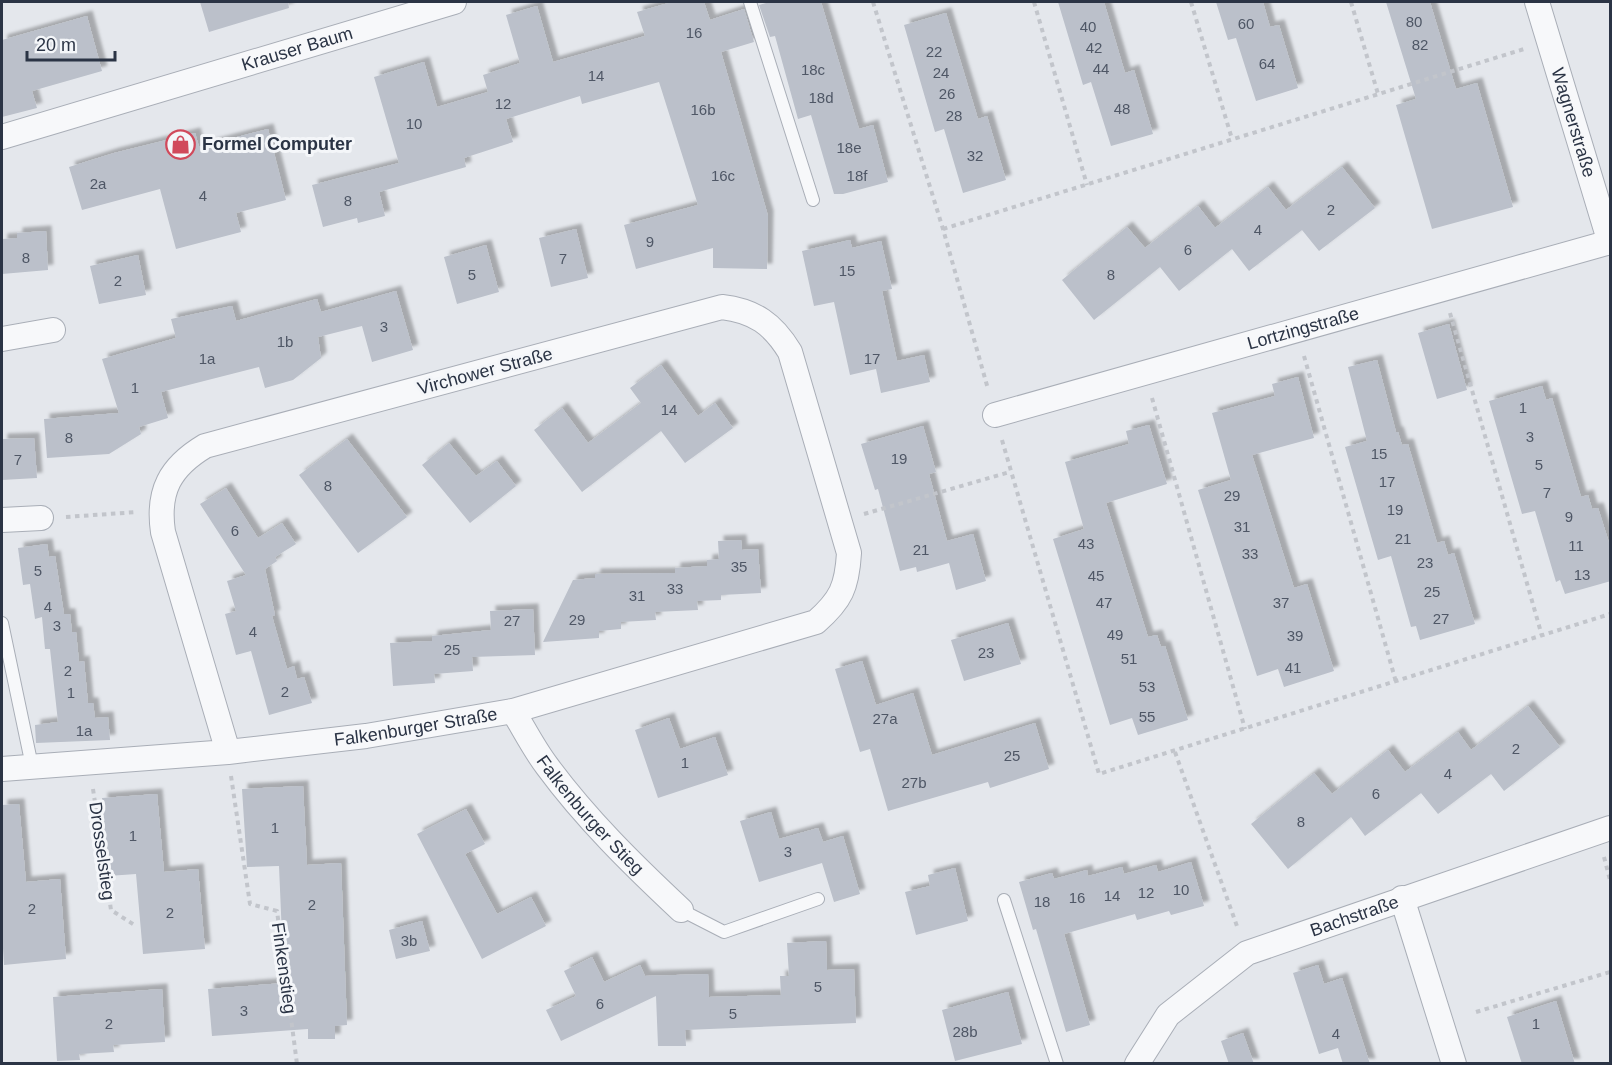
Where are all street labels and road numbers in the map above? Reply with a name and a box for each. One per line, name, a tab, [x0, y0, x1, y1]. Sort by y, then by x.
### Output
street label: Krauser Baum	[239, 23, 355, 75]
street label: Wagnerstraße	[1548, 65, 1600, 180]
street label: Lortzingstraße	[1245, 303, 1361, 354]
street label: Virchower Straße	[415, 343, 555, 399]
street label: Falkenburger Straße	[333, 704, 499, 750]
street label: Falkenburger Stieg	[533, 751, 648, 879]
street label: Drosselstieg	[85, 801, 119, 901]
street label: Bachstraße	[1308, 892, 1401, 940]
street label: Finkenstieg	[268, 921, 300, 1015]

